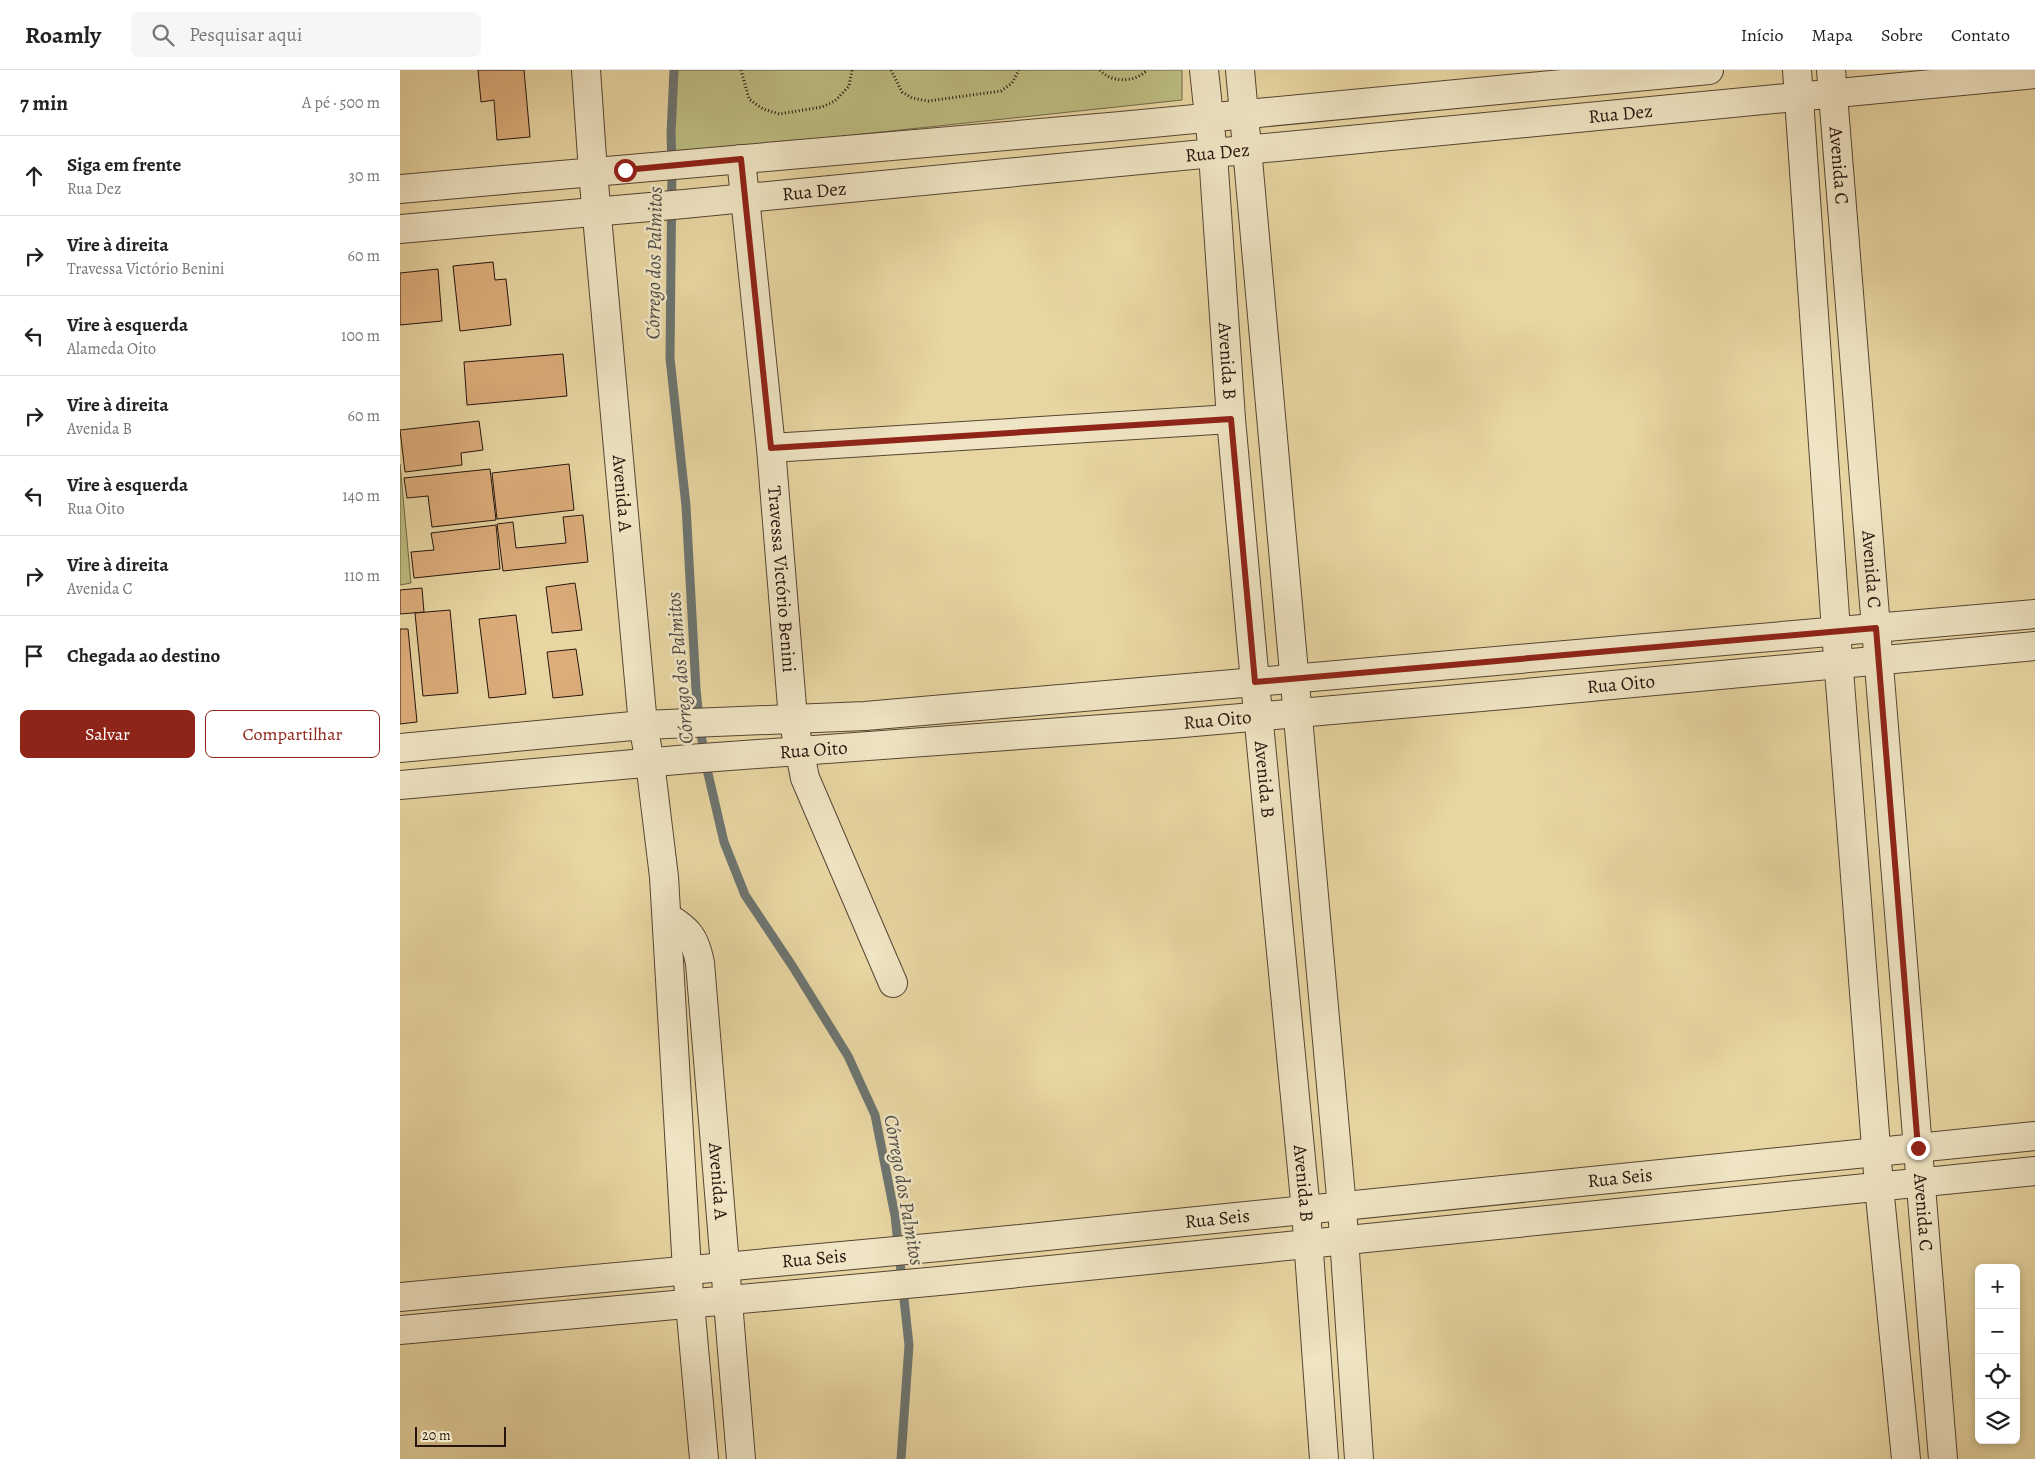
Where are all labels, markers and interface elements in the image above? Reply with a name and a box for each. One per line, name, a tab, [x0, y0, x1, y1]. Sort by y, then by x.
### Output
search box	[131, 12, 481, 57]
text: Roamly	[25, 19, 101, 51]
icon: search	[149, 21, 177, 49]
text: Pesquisar aqui	[189, 22, 302, 48]
text: Início	[1741, 23, 1784, 47]
text: Mapa	[1812, 23, 1853, 47]
text: Sobre	[1881, 23, 1923, 47]
text: Contato	[1951, 23, 2010, 47]
text: 7 min	[20, 89, 68, 117]
text: A pé · 500 m	[302, 92, 380, 114]
street label: Rua Dez	[1587, 98, 1654, 130]
street label: Avenida C	[1823, 125, 1855, 206]
street label: Rua Dez	[1184, 137, 1251, 169]
text: Siga em frente	[67, 152, 181, 178]
route start	[614, 159, 637, 182]
icon: ahead	[20, 162, 48, 190]
text: 30 m	[348, 165, 380, 187]
street label: Rua Dez	[781, 175, 848, 207]
text: Rua Dez	[67, 178, 121, 200]
water label: Córrego dos Palmitos	[639, 186, 669, 340]
text: Vire à direita	[67, 232, 169, 258]
icon: right	[20, 242, 48, 270]
text: 60 m	[348, 245, 380, 267]
text: Travessa Victório Benini	[67, 258, 224, 280]
text: Vire à esquerda	[67, 312, 188, 338]
street label: Avenida B	[1211, 321, 1243, 401]
icon: left	[20, 322, 48, 350]
text: 100 m	[341, 325, 380, 347]
text: Alameda Oito	[67, 338, 156, 360]
text: Vire à direita	[67, 392, 169, 418]
icon: right	[20, 402, 48, 430]
text: 60 m	[348, 405, 380, 427]
text: Avenida B	[67, 418, 132, 440]
street label: Avenida A	[606, 453, 639, 534]
text: Vire à esquerda	[67, 472, 188, 498]
icon: left	[20, 482, 48, 510]
text: 140 m	[342, 485, 380, 507]
street label: Travessa Victório Benini	[761, 485, 802, 673]
text: Rua Oito	[67, 498, 124, 520]
street label: Avenida C	[1855, 529, 1887, 609]
text: Vire à direita	[67, 552, 169, 578]
icon: right	[20, 562, 48, 590]
text: 110 m	[344, 565, 380, 587]
text: Avenida C	[67, 578, 133, 600]
water label: Córrego dos Palmitos	[660, 591, 700, 745]
icon: arrive	[20, 642, 48, 670]
text: Chegada ao destino	[67, 643, 220, 669]
street label: Rua Oito	[1586, 668, 1656, 700]
street label: Rua Oito	[1182, 704, 1253, 736]
button: Salvar	[20, 710, 195, 758]
button: Compartilhar	[205, 710, 380, 758]
street label: Rua Oito	[779, 735, 848, 765]
street label: Avenida B	[1248, 739, 1281, 819]
water label: Córrego dos Palmitos	[877, 1113, 931, 1268]
route end	[1907, 1137, 1930, 1160]
street label: Avenida A	[702, 1141, 734, 1221]
street label: Avenida B	[1287, 1143, 1320, 1223]
street label: Rua Seis	[1586, 1162, 1654, 1194]
street label: Avenida C	[1907, 1171, 1939, 1252]
street label: Rua Seis	[1184, 1203, 1251, 1235]
street label: Rua Seis	[781, 1243, 848, 1275]
map controls	[1975, 1264, 2020, 1444]
button: +	[1975, 1264, 2020, 1309]
button: −	[1975, 1309, 2020, 1354]
button: locate	[1975, 1354, 2020, 1399]
button: layers	[1975, 1399, 2020, 1444]
scale bar	[415, 1424, 506, 1447]
text: 20 m	[422, 1426, 451, 1445]

